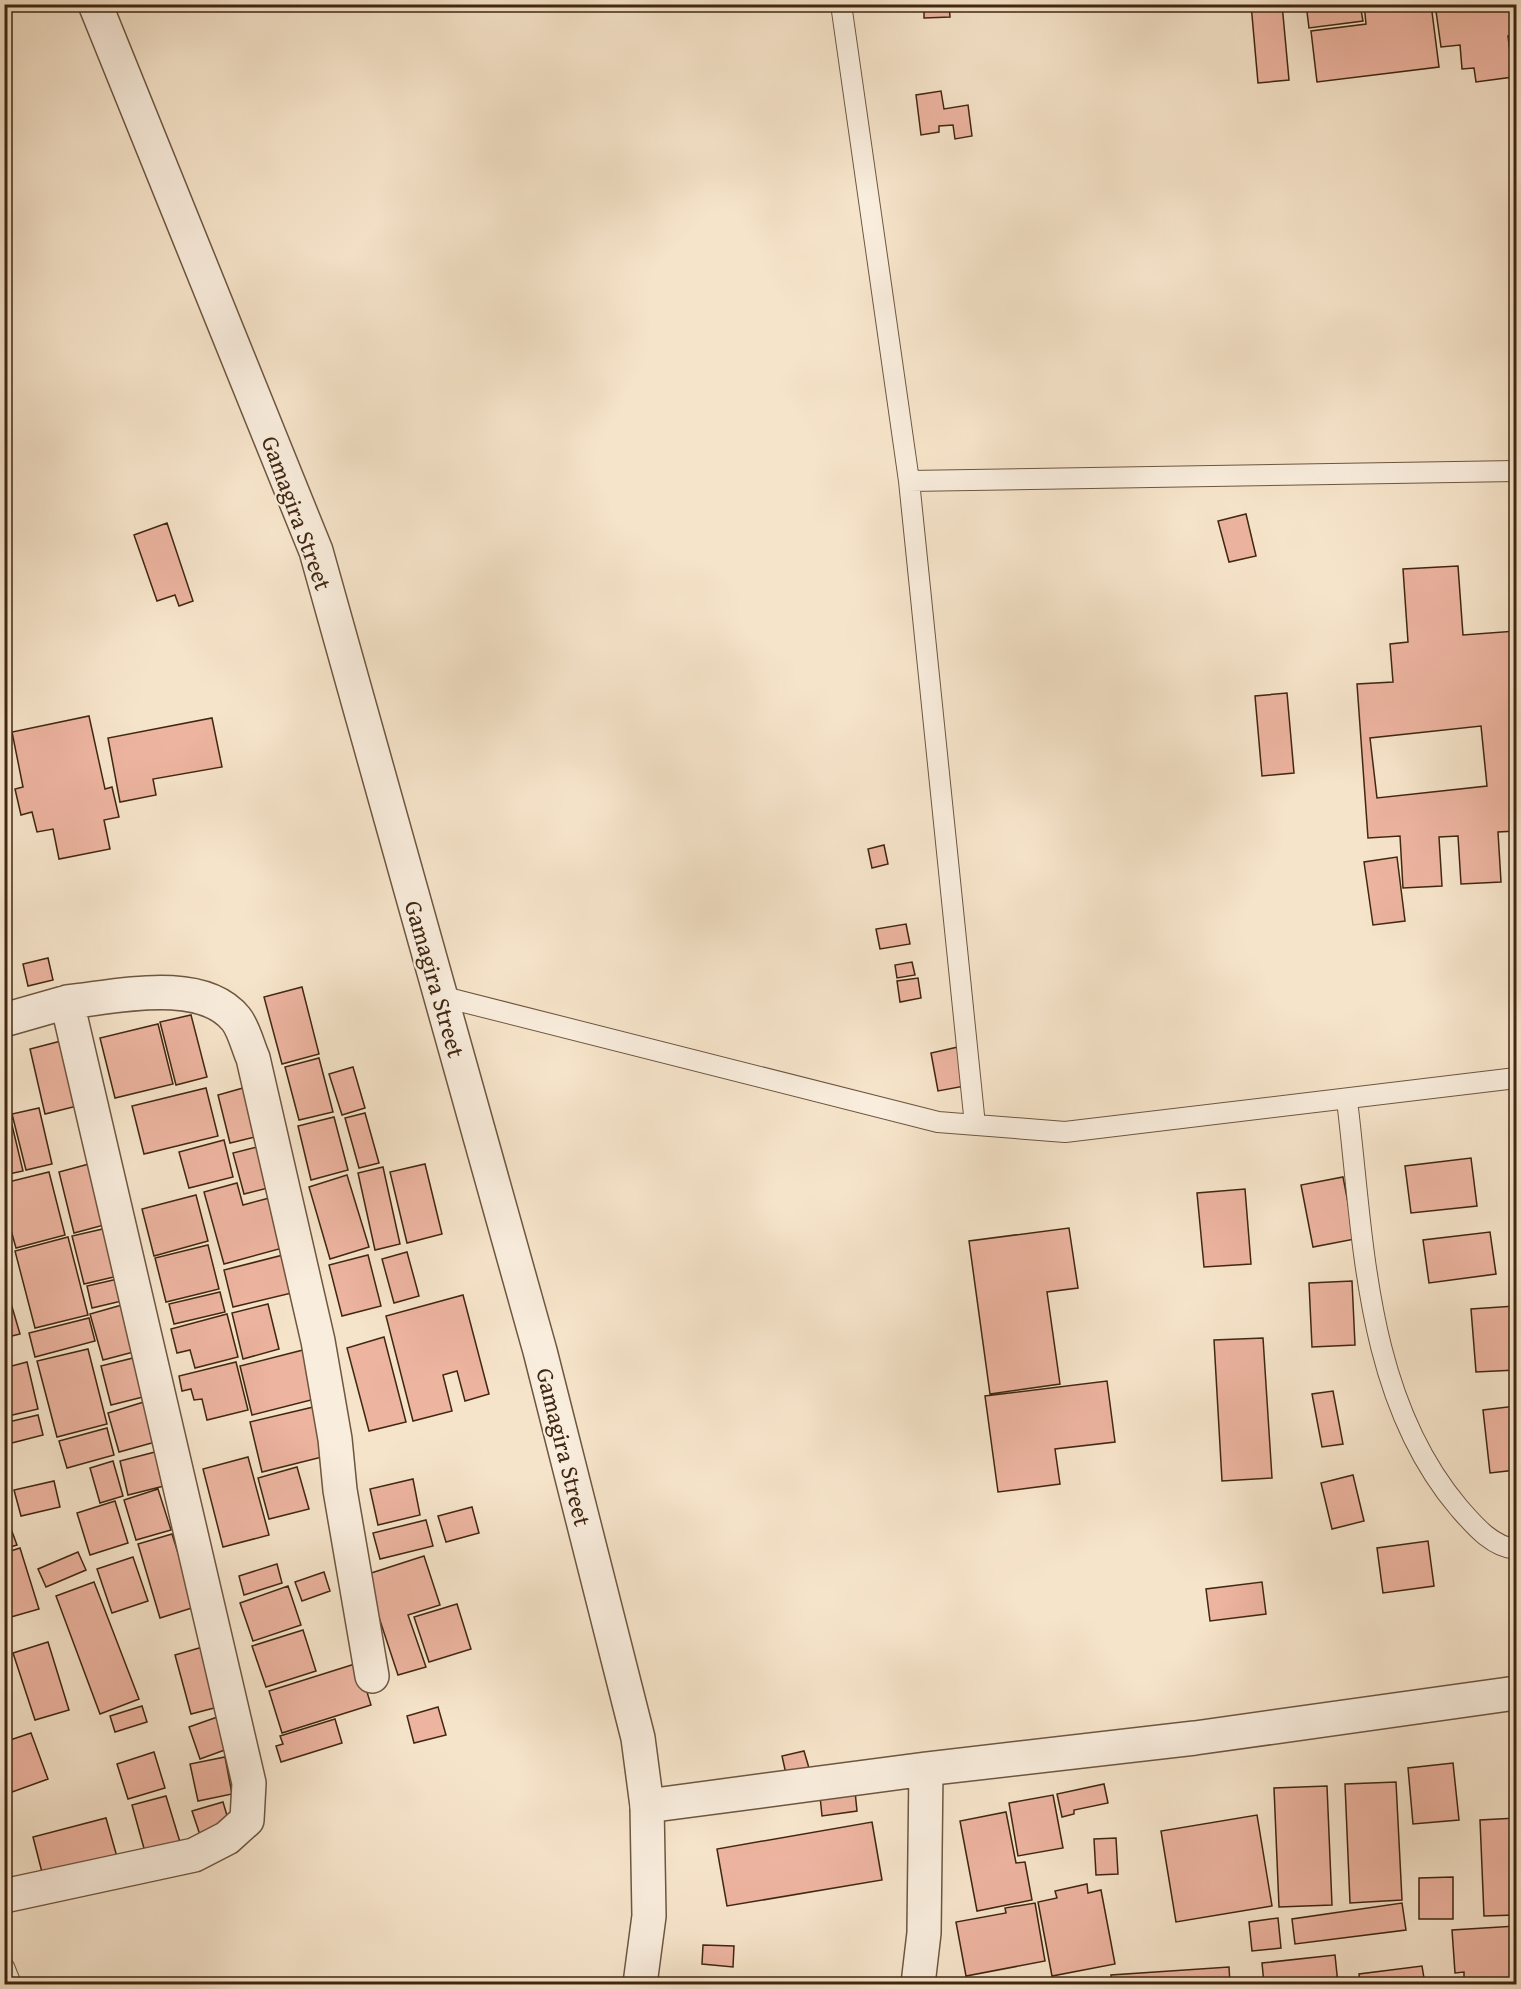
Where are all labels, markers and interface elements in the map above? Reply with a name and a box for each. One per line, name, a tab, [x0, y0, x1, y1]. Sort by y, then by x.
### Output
street label: Gamagira Street	[253, 431, 341, 596]
street label: Gamagira Street	[396, 896, 474, 1062]
street label: Gamagira Street	[527, 1364, 601, 1530]

